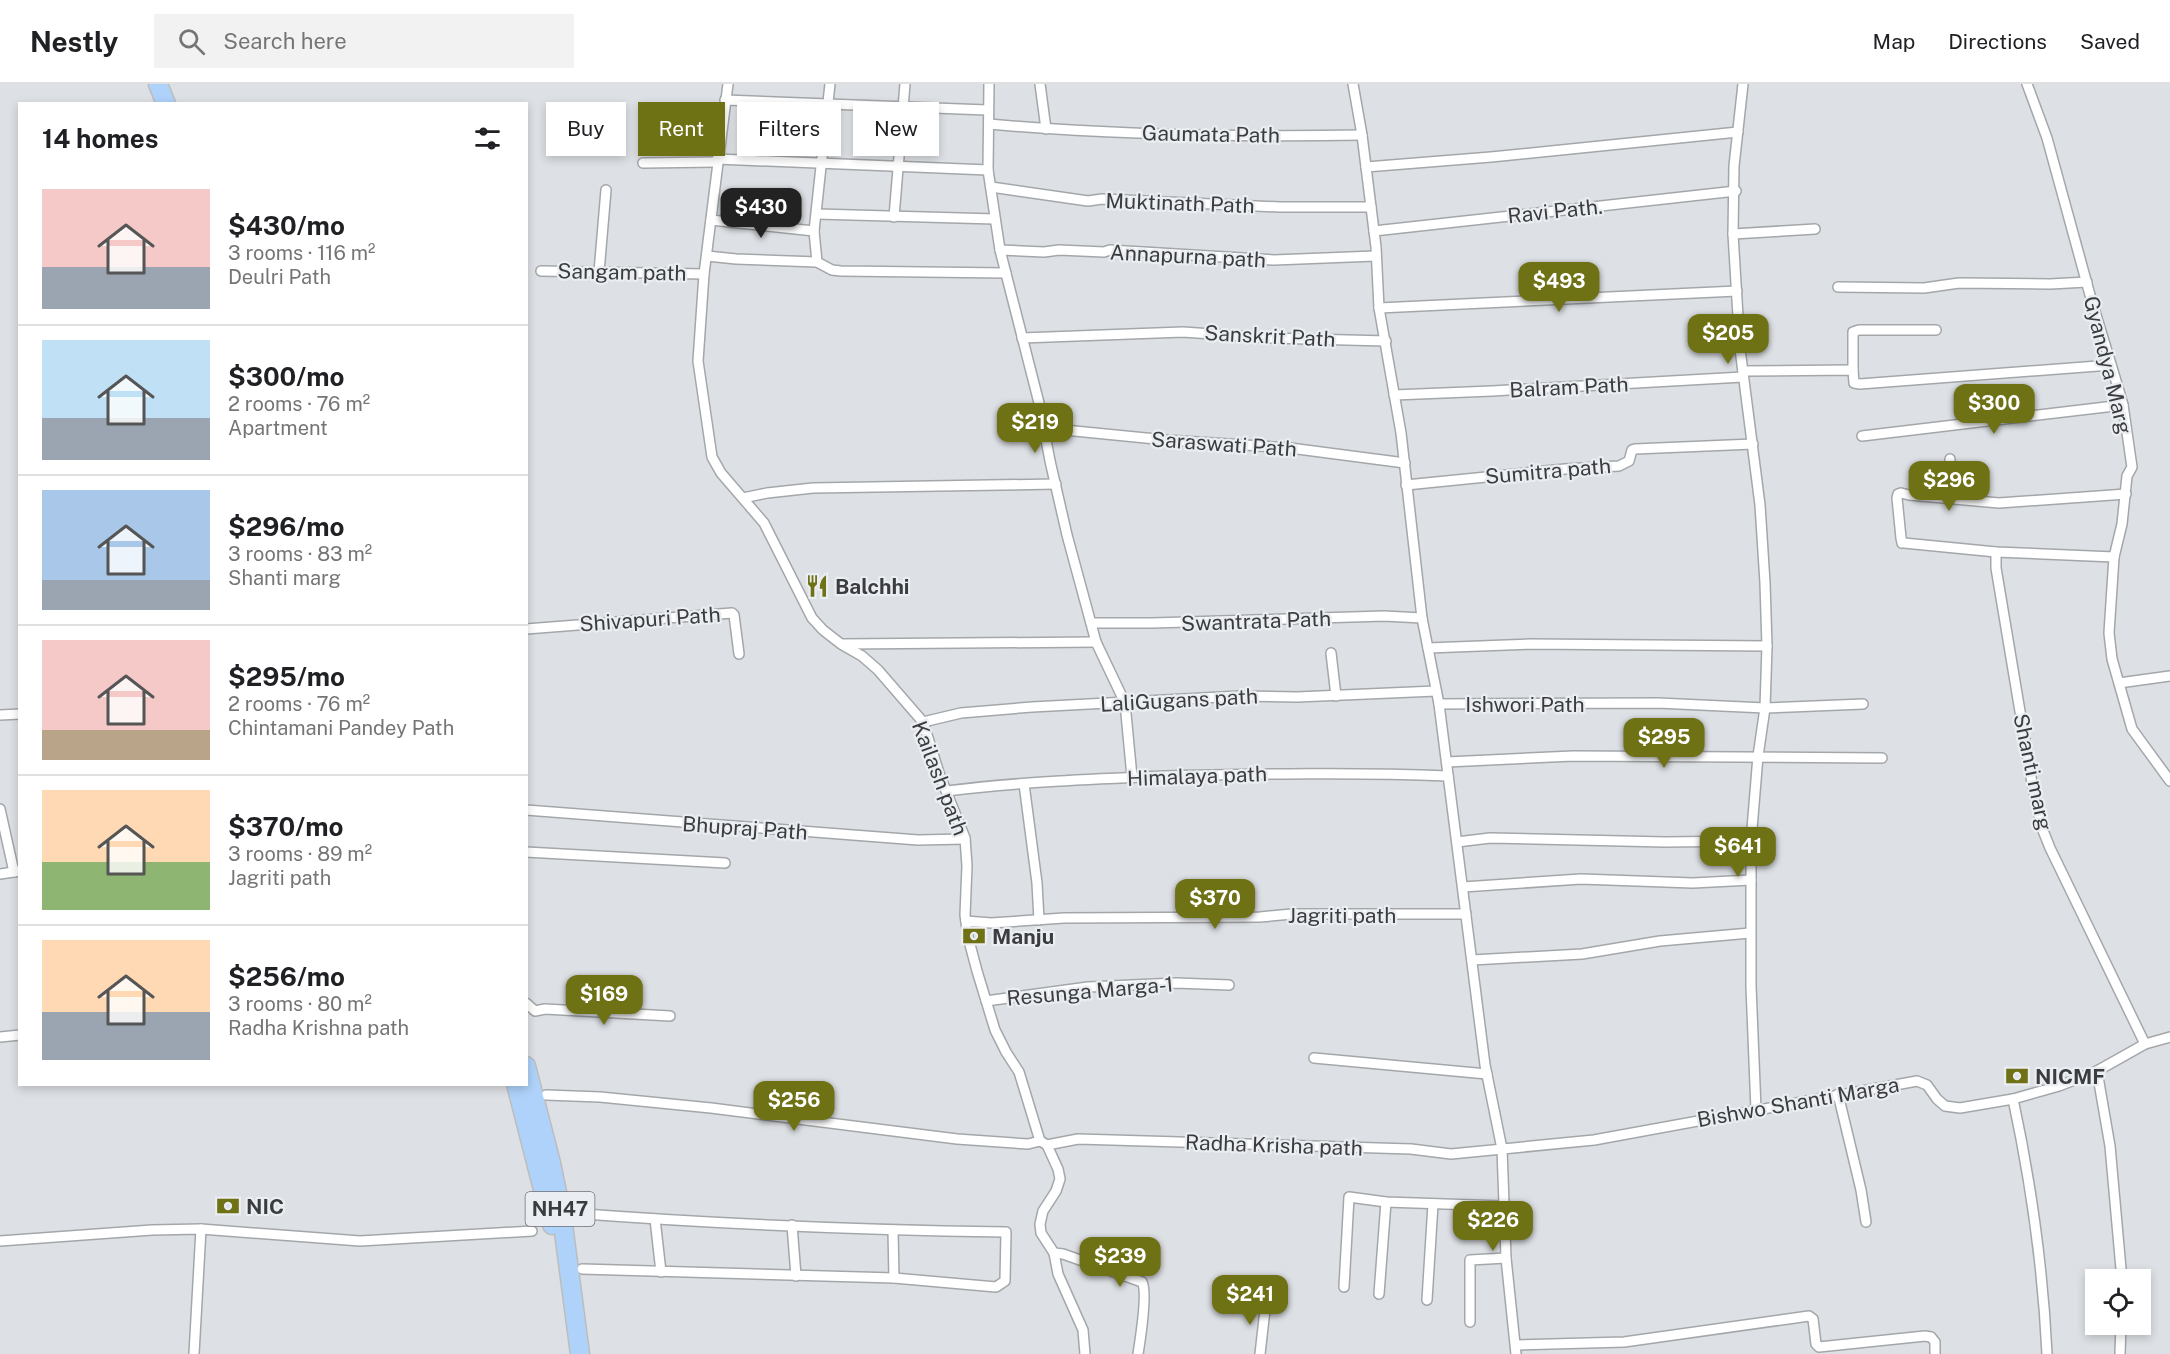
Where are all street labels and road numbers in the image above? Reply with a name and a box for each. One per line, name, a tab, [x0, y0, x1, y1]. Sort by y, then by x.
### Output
street label: Gaumata Path	[1142, 120, 1280, 148]
street label: Muktinath Path	[1105, 188, 1255, 218]
street label: Ravi Path.	[1506, 194, 1604, 228]
street label: Annapurna path	[1109, 239, 1267, 273]
street label: Sangam path	[557, 258, 687, 286]
street label: Gyandya Marg	[2079, 293, 2137, 437]
street label: Sanskrit Path	[1204, 320, 1336, 352]
street label: Balram Path	[1509, 371, 1629, 403]
street label: Saraswati Path	[1150, 426, 1298, 462]
street label: Sumitra path	[1484, 453, 1612, 489]
street label: Shivapuri Path	[579, 602, 721, 636]
street label: Swantrata Path	[1181, 606, 1331, 636]
street label: LaliGugans path	[1099, 683, 1259, 717]
street label: Ishwori Path	[1465, 692, 1585, 717]
street label: Shanti marg	[2008, 711, 2058, 833]
street label: Kailash path	[907, 717, 973, 839]
street label: Himalaya path	[1127, 761, 1267, 791]
street label: Bhupraj Path	[681, 811, 809, 845]
street label: Jagriti path	[1288, 903, 1396, 928]
street label: Resunga Marga-1	[1005, 971, 1175, 1011]
street label: Bishwo Shanti Marga	[1695, 1072, 1901, 1132]
street label: Radha Krisha path	[1185, 1129, 1363, 1161]
road number: NH47	[526, 1192, 594, 1226]

